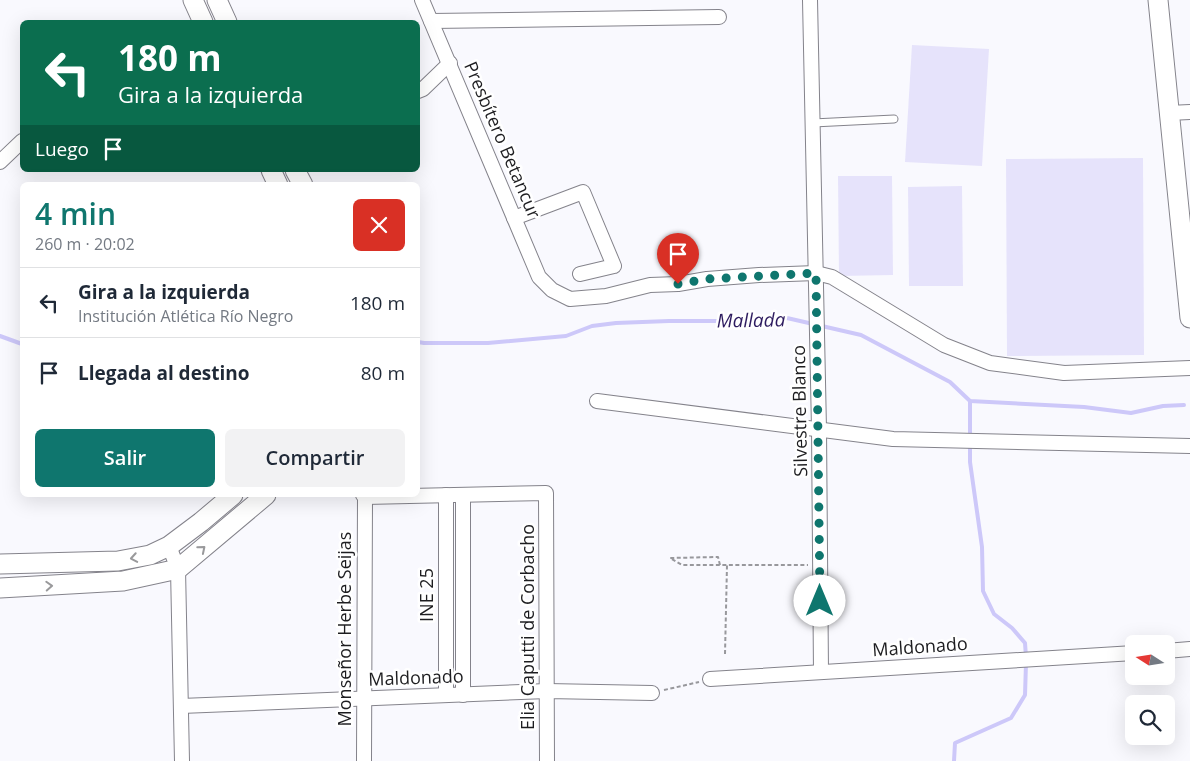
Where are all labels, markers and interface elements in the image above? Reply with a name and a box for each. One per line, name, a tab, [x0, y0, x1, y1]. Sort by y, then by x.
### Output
text: 180 m	[118, 34, 222, 81]
icon: left	[35, 40, 100, 105]
street label: Presbítero Betancur	[459, 58, 547, 222]
text: Gira a la izquierda	[118, 79, 303, 109]
icon: arrive	[99, 135, 127, 163]
text: Luego	[35, 136, 89, 162]
text: 4 min	[35, 193, 116, 234]
button: close	[353, 199, 405, 251]
text: 260 m · 20:02	[35, 233, 135, 255]
pin	[657, 233, 699, 284]
icon: arrive	[664, 240, 692, 268]
text: Gira a la izquierda	[78, 279, 250, 305]
icon: left	[35, 289, 63, 317]
text: 180 m	[350, 290, 405, 316]
text: Institución Atlética Río Negro	[78, 305, 293, 327]
water label: Mallada	[716, 306, 786, 334]
street label: Silvestre Blanco	[786, 345, 812, 477]
icon: arrive	[35, 359, 63, 387]
text: Llegada al destino	[78, 360, 250, 386]
text: 80 m	[361, 360, 405, 386]
button: Salir	[35, 429, 215, 487]
button: Compartir	[225, 429, 405, 487]
street label: Elia Caputti de Corbacho	[515, 524, 539, 730]
street label: Monseñor Herbe Seijas	[332, 532, 356, 726]
one-way arrow	[197, 546, 206, 555]
one-way arrow	[130, 552, 139, 562]
street label: INE 25	[414, 568, 438, 622]
position arrow	[793, 574, 845, 626]
one-way arrow	[45, 580, 53, 591]
street label: Maldonado	[871, 631, 968, 661]
north arrow	[1125, 635, 1175, 685]
map controls	[1125, 635, 1175, 745]
street label: Maldonado	[368, 663, 464, 691]
button: search	[1125, 695, 1175, 745]

